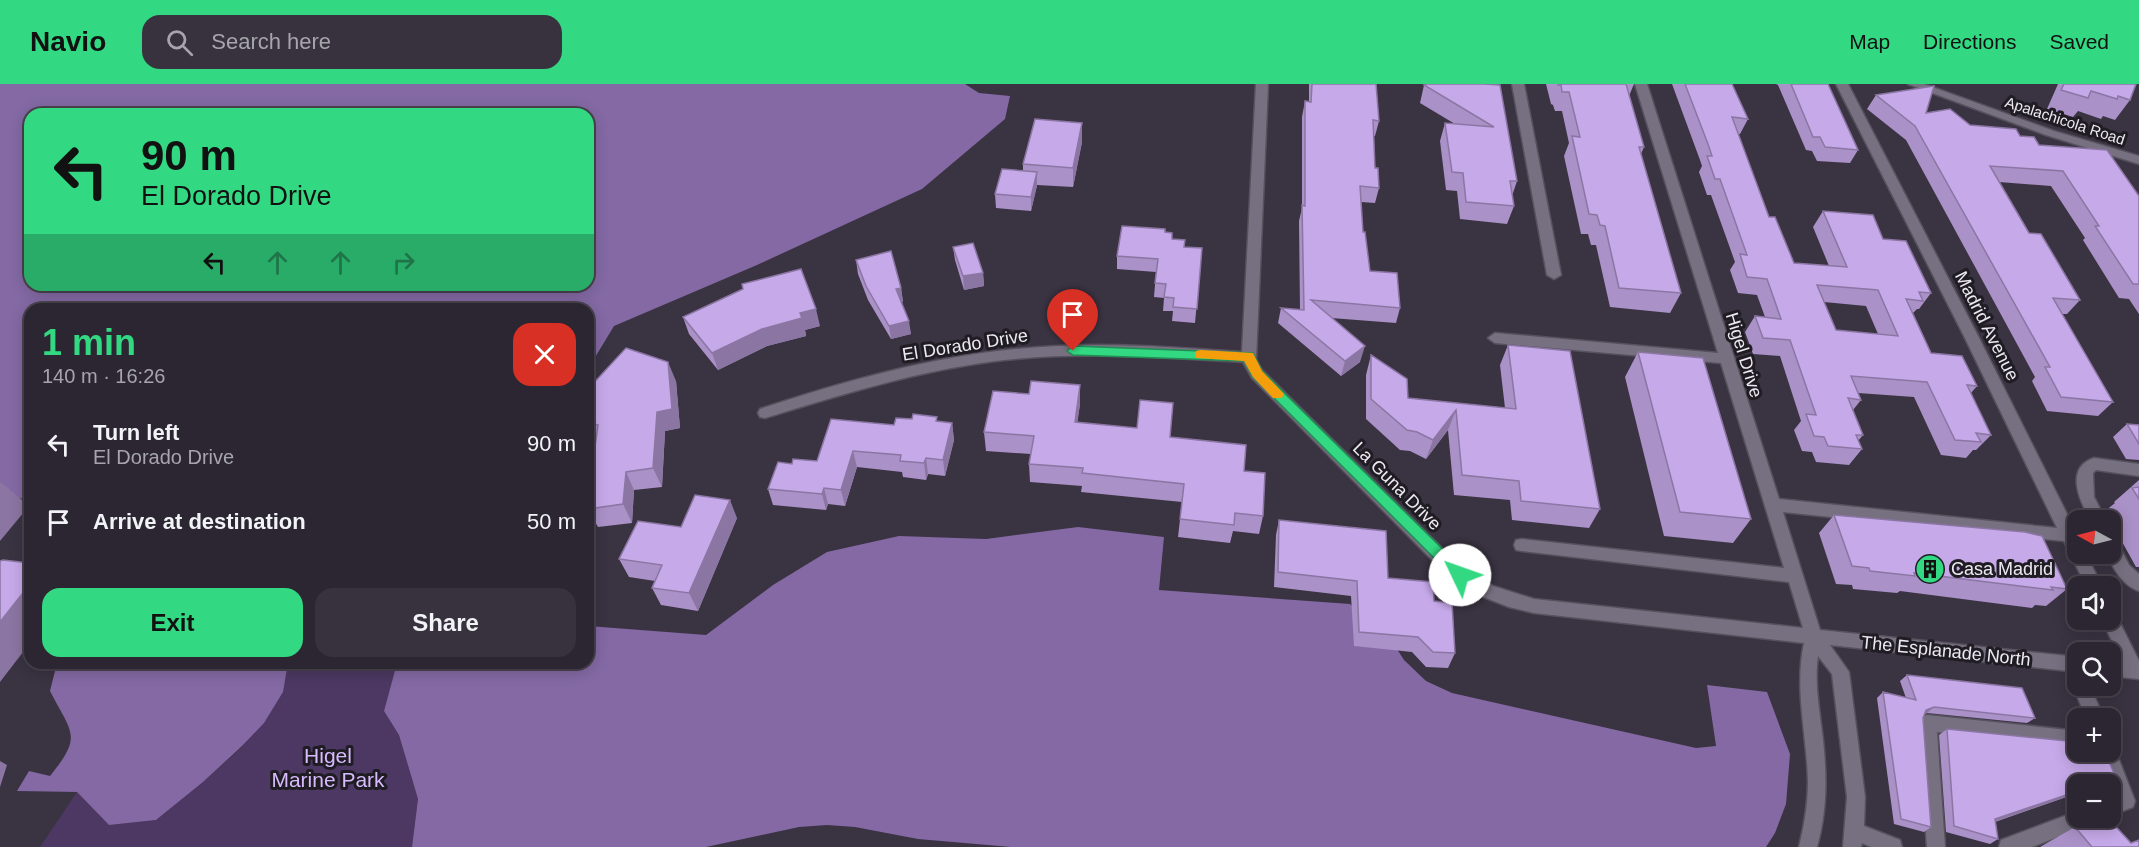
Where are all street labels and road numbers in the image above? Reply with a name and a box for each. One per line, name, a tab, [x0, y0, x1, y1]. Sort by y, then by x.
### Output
street label: Apalachicola Road	[2003, 93, 2127, 148]
street label: Madrid Avenue	[1951, 268, 2023, 384]
street label: Higel Drive	[1722, 310, 1766, 400]
street label: El Dorado Drive	[901, 325, 1029, 365]
street label: La Guna Drive	[1349, 438, 1445, 534]
street label: The Esplanade North	[1860, 632, 2032, 670]

